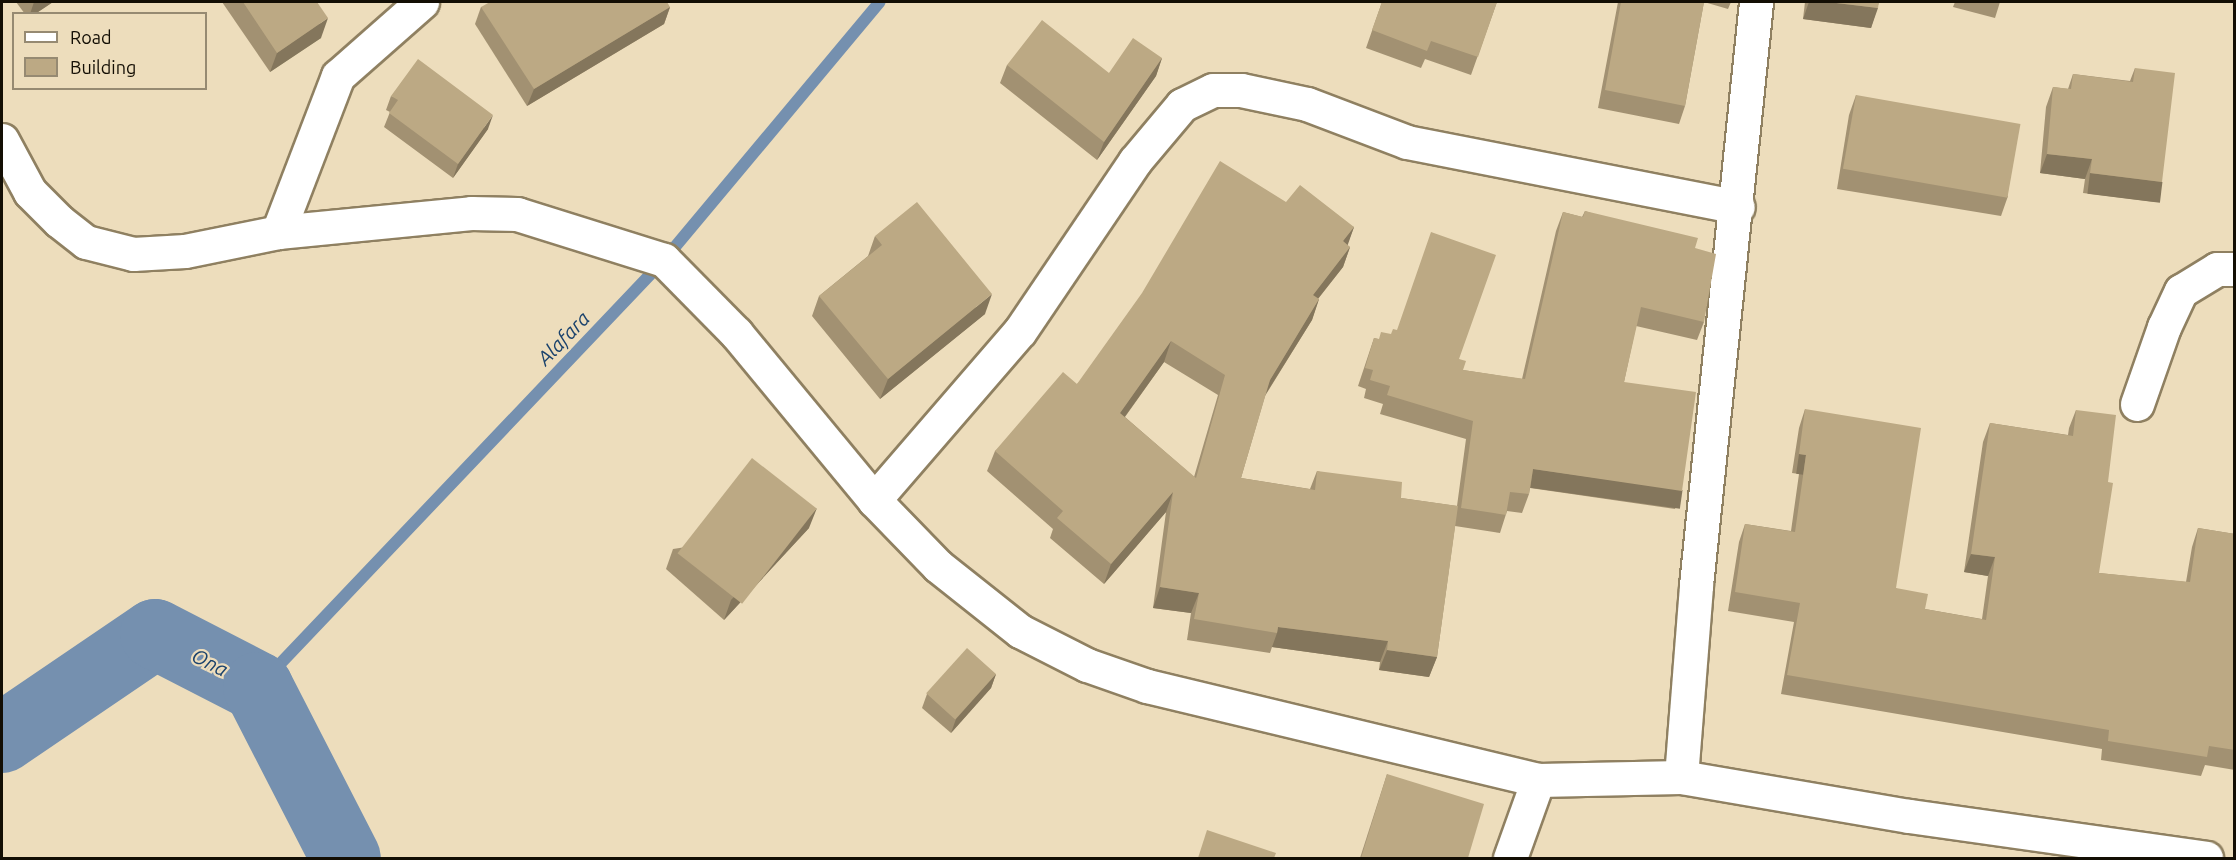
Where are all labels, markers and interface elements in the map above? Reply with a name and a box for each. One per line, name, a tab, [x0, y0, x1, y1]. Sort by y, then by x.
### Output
legend	[12, 12, 207, 90]
text: Road	[70, 27, 112, 47]
text: Building	[70, 57, 136, 77]
water label: Alafara	[532, 306, 594, 370]
water label: Ona	[188, 643, 232, 681]

